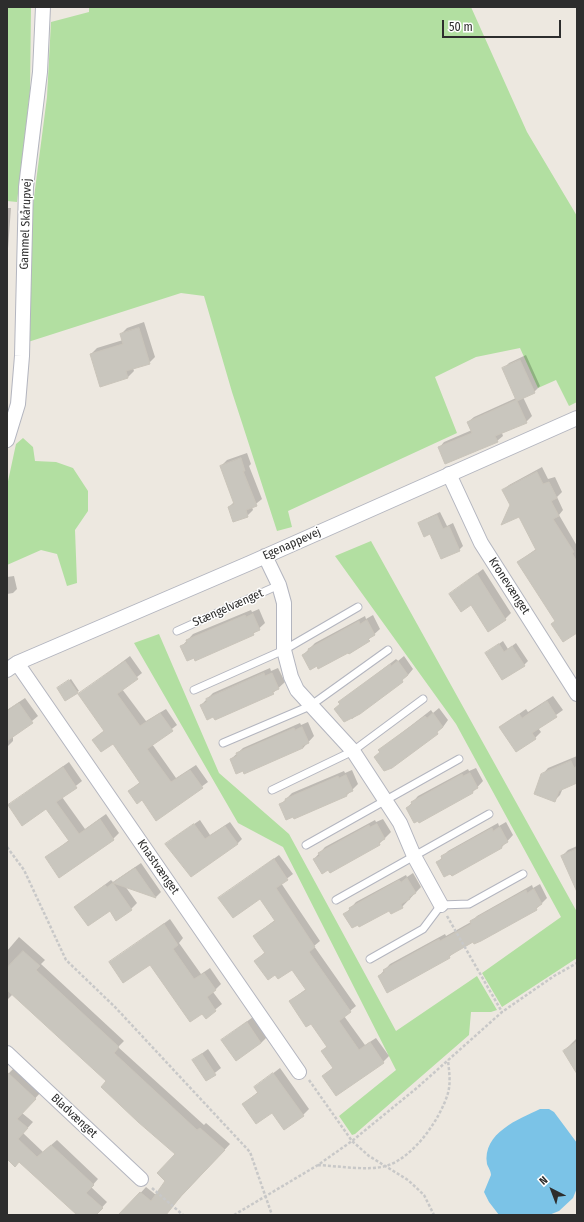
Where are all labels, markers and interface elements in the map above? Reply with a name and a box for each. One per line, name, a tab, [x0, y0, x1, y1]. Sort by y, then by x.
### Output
scale bar	[444, 12, 563, 38]
text: 50 m	[449, 20, 473, 34]
street label: Gammel Skårupvej	[17, 178, 35, 270]
street label: Egenappevej	[261, 525, 323, 563]
street label: Kronevænget	[485, 555, 533, 617]
street label: Stængelvænget	[190, 586, 266, 630]
street label: Knastvænget	[134, 837, 182, 897]
street label: Bladvænget	[48, 1091, 100, 1141]
north arrow	[532, 1170, 572, 1210]
text: N	[537, 1174, 550, 1188]

